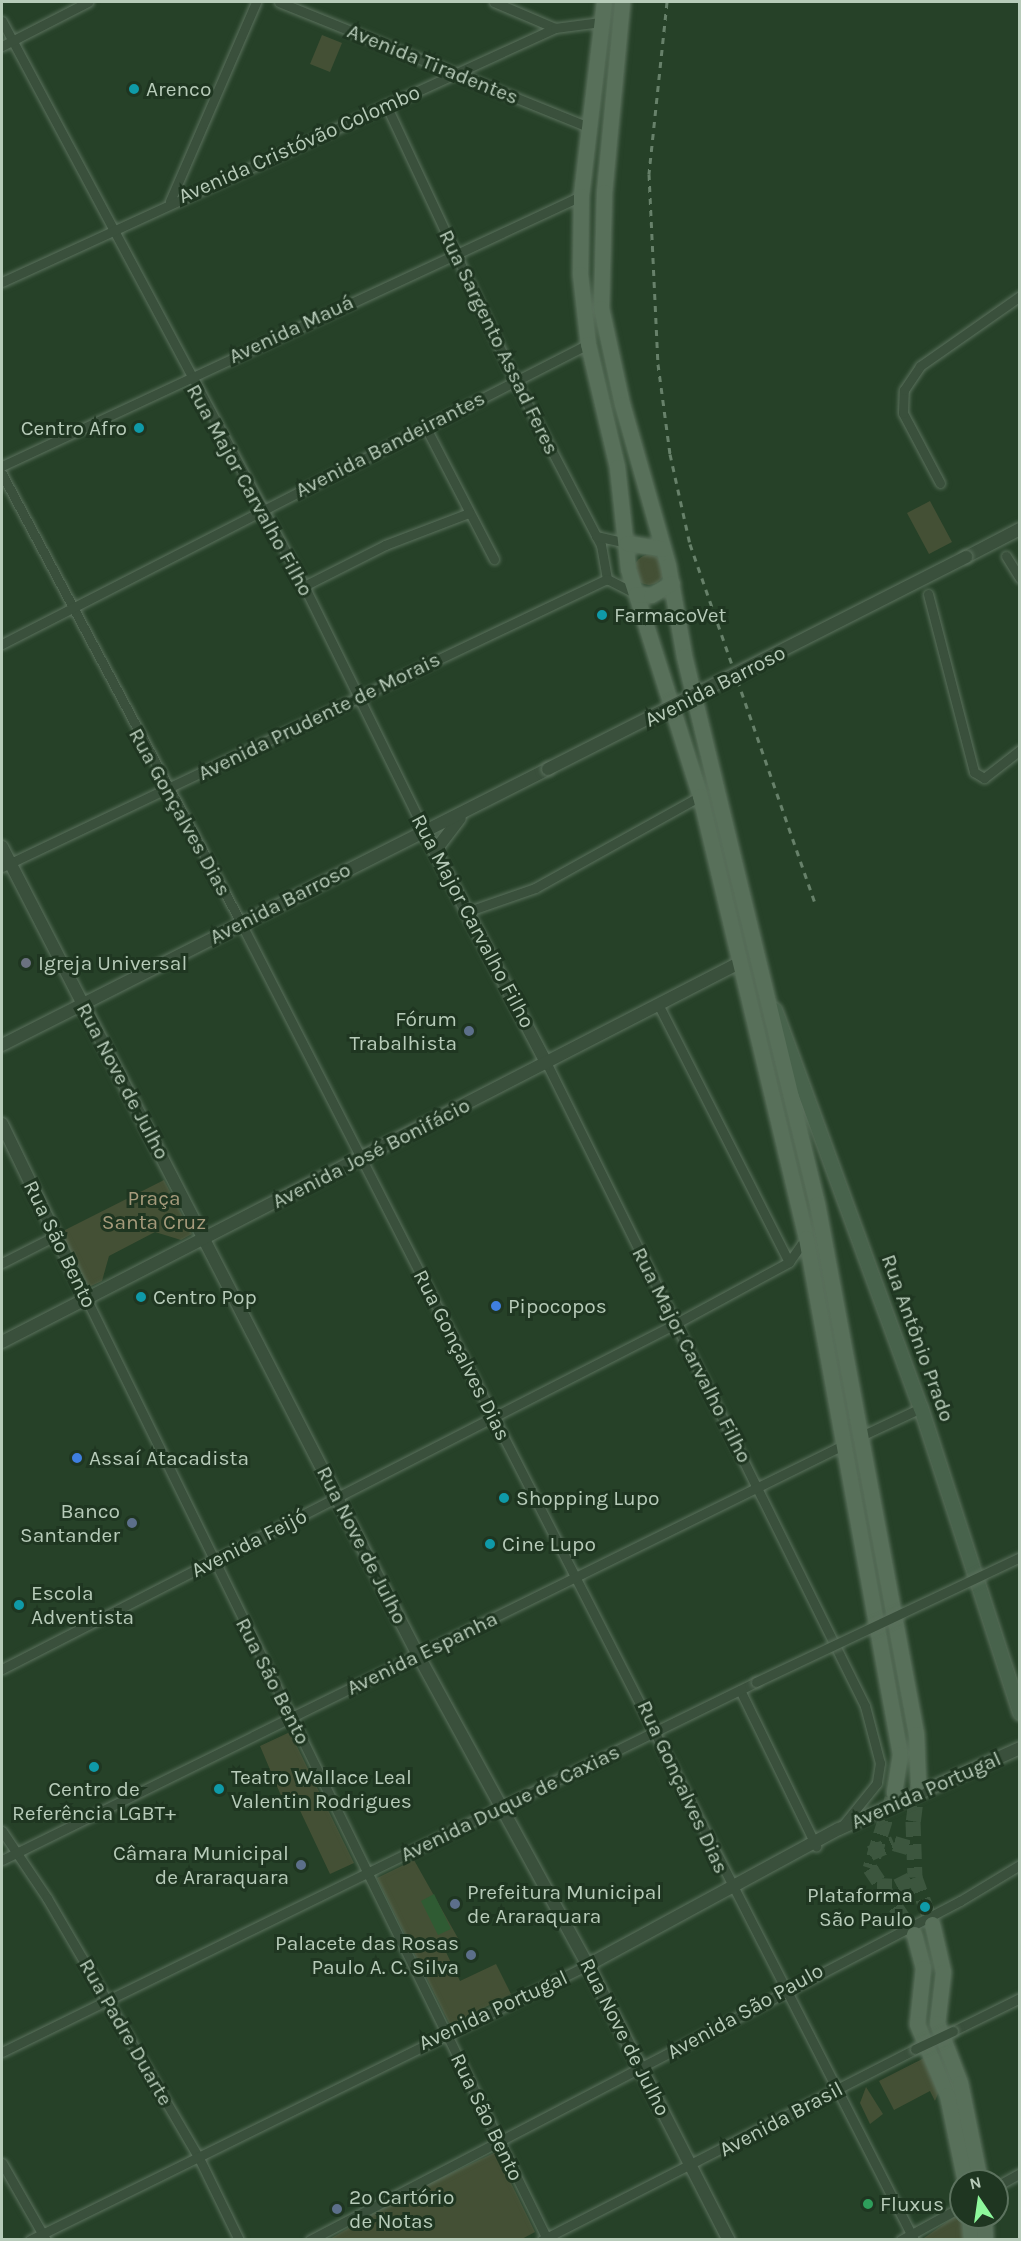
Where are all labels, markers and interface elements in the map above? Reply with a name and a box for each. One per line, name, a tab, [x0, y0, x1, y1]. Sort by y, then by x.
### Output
street label: Avenida Tiradentes	[344, 18, 522, 110]
place label: Arenco	[146, 76, 211, 102]
street label: Avenida Cristóvão Colombo	[174, 79, 424, 209]
marker: Arenco	[127, 82, 141, 96]
street label: Rua Sargento Assad Feres	[434, 225, 564, 459]
street label: Avenida Mauá	[225, 289, 357, 369]
street label: Rua Major Carvalho Filho	[181, 380, 319, 600]
street label: Avenida Bandeirantes	[291, 385, 489, 503]
place label: Centro Afro	[21, 415, 127, 441]
marker: Centro Afro	[132, 421, 146, 435]
place label: FarmacoVet	[614, 602, 726, 628]
marker: FarmacoVet	[595, 608, 609, 622]
street label: Avenida Barroso	[640, 640, 790, 732]
street label: Avenida Prudente de Morais	[194, 646, 444, 786]
street label: Rua Gonçalves Dias	[123, 724, 237, 900]
street label: Rua Major Carvalho Filho	[406, 810, 540, 1032]
street label: Avenida Barroso	[205, 857, 355, 949]
place label: Igreja Universal	[38, 950, 187, 976]
marker: Igreja Universal	[19, 956, 33, 970]
street label: Rua Nove de Julho	[71, 998, 175, 1164]
place label: Fórum Trabalhista	[350, 1006, 457, 1056]
marker: Fórum Trabalhista	[462, 1024, 476, 1038]
street label: Avenida José Bonifácio	[268, 1092, 474, 1214]
street label: Rua São Bento	[18, 1176, 102, 1312]
park label: Praça Santa Cruz	[102, 1185, 206, 1235]
street label: Rua Major Carvalho Filho	[627, 1243, 757, 1467]
street label: Rua Antônio Prado	[876, 1251, 960, 1425]
street label: Rua Gonçalves Dias	[408, 1265, 516, 1445]
place label: Centro Pop	[153, 1284, 257, 1310]
marker: Centro Pop	[134, 1290, 148, 1304]
place label: Pipocopos	[508, 1293, 607, 1319]
marker: Pipocopos	[489, 1299, 503, 1313]
place label: Assaí Atacadista	[89, 1445, 249, 1471]
marker: Assaí Atacadista	[70, 1451, 84, 1465]
street label: Rua Nove de Julho	[311, 1462, 413, 1628]
place label: Shopping Lupo	[516, 1485, 659, 1511]
marker: Shopping Lupo	[497, 1491, 511, 1505]
place label: Banco Santander	[20, 1498, 120, 1548]
street label: Avenida Feijó	[187, 1503, 311, 1583]
marker: Banco Santander	[125, 1516, 139, 1530]
place label: Cine Lupo	[502, 1531, 596, 1557]
marker: Cine Lupo	[483, 1537, 497, 1551]
place label: Escola Adventista	[31, 1580, 134, 1630]
marker: Escola Adventista	[12, 1598, 26, 1612]
street label: Avenida Espanha	[343, 1606, 501, 1700]
street label: Rua São Bento	[230, 1613, 316, 1749]
street label: Rua Gonçalves Dias	[632, 1696, 734, 1878]
street label: Avenida Duque de Caxias	[396, 1739, 624, 1867]
street label: Avenida Portugal	[847, 1746, 1005, 1834]
marker: Centro de Referência LGBT+	[87, 1760, 101, 1774]
place label: Teatro Wallace Leal Valentin Rodrigues	[231, 1764, 412, 1814]
place label: Centro de Referência LGBT+	[12, 1776, 176, 1826]
marker: Teatro Wallace Leal Valentin Rodrigues	[212, 1782, 226, 1796]
place label: Câmara Municipal de Araraquara	[113, 1840, 289, 1890]
marker: Câmara Municipal de Araraquara	[294, 1858, 308, 1872]
place label: Prefeitura Municipal de Araraquara	[467, 1879, 662, 1929]
place label: Plataforma São Paulo	[807, 1882, 913, 1932]
marker: Prefeitura Municipal de Araraquara	[448, 1897, 462, 1911]
marker: Plataforma São Paulo	[918, 1900, 932, 1914]
place label: Palacete das Rosas Paulo A. C. Silva	[275, 1930, 459, 1980]
marker: Palacete das Rosas Paulo A. C. Silva	[464, 1948, 478, 1962]
street label: Rua Padre Duarte	[74, 1954, 178, 2110]
street label: Rua Nove de Julho	[574, 1954, 676, 2120]
street label: Avenida São Paulo	[662, 1958, 828, 2064]
street label: Avenida Portugal	[415, 1964, 571, 2056]
street label: Rua São Bento	[445, 2049, 529, 2185]
street label: Avenida Brasil	[715, 2076, 847, 2162]
north arrow	[949, 2169, 1009, 2229]
text: N	[968, 2172, 983, 2193]
place label: 2º Cartório de Notas	[349, 2184, 454, 2234]
place label: Fluxus	[880, 2191, 944, 2217]
marker: Fluxus	[861, 2197, 875, 2211]
marker: 2º Cartório de Notas	[330, 2202, 344, 2216]

